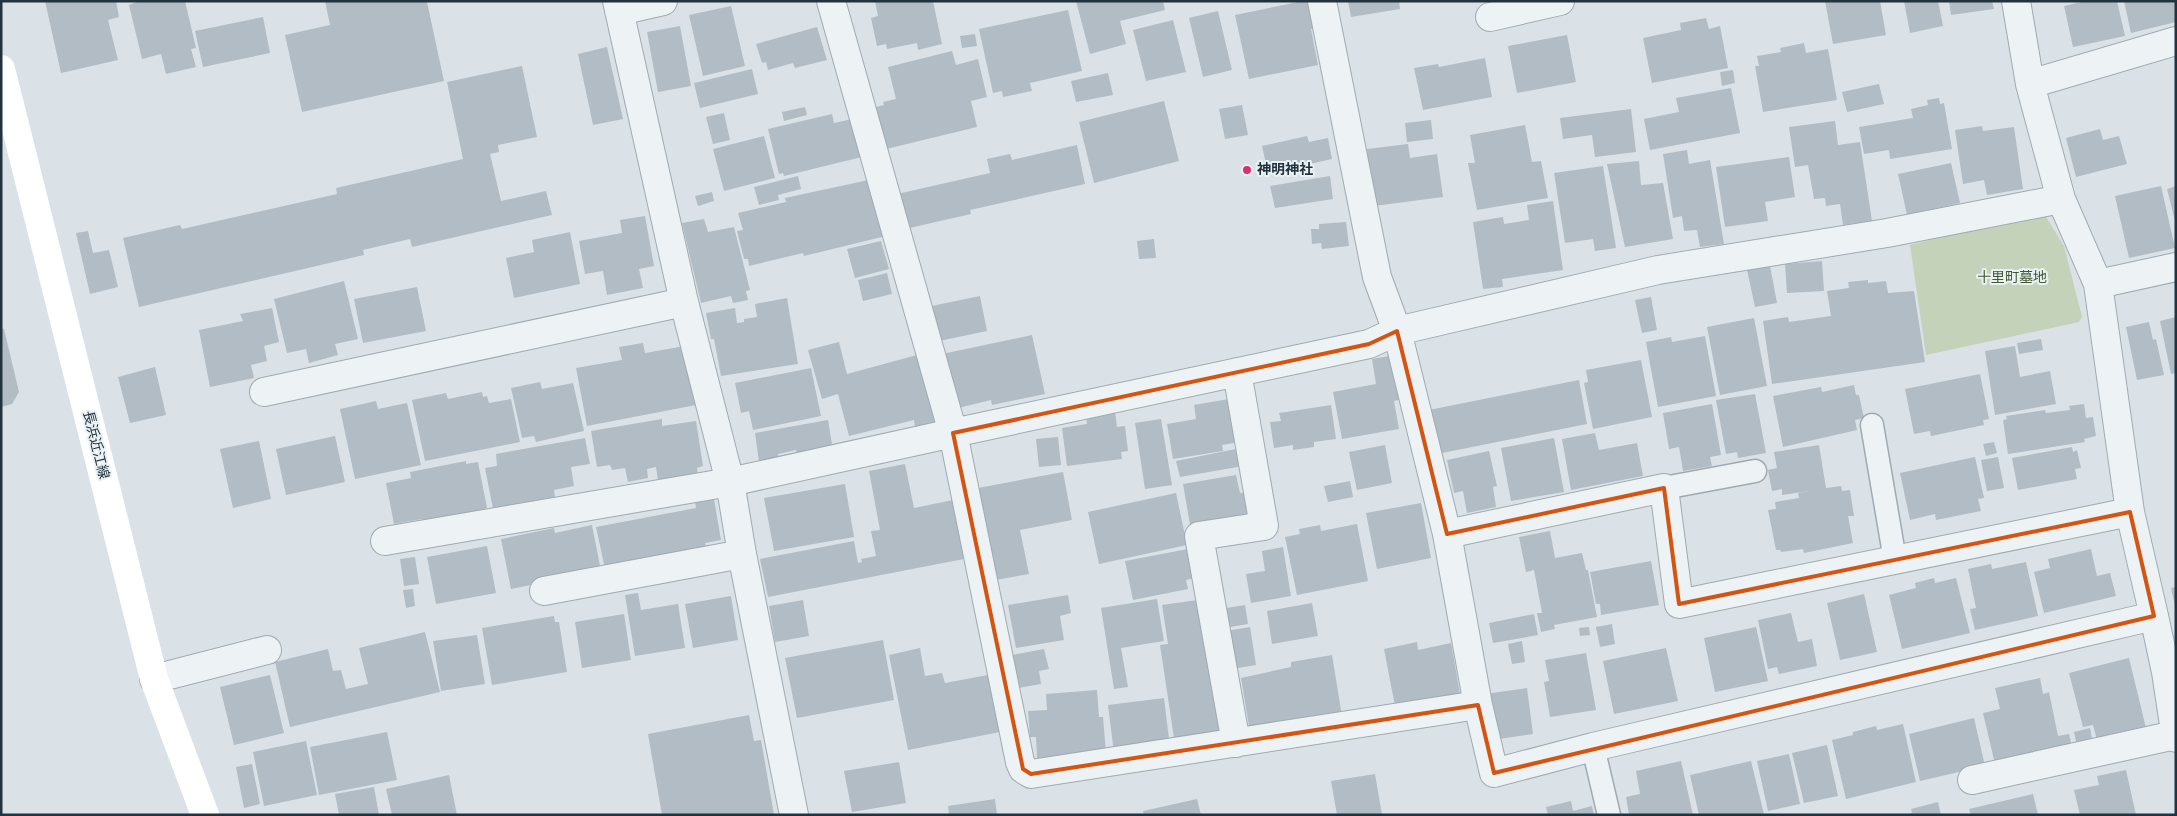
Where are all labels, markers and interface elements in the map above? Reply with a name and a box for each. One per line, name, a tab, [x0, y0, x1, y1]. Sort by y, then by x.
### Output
place label: 神明神社	[1257, 161, 1313, 179]
marker: 神明神社	[1241, 164, 1253, 176]
park label: 十里町墓地	[1977, 270, 2047, 287]
street label: 長浜近江線	[78, 409, 112, 481]

